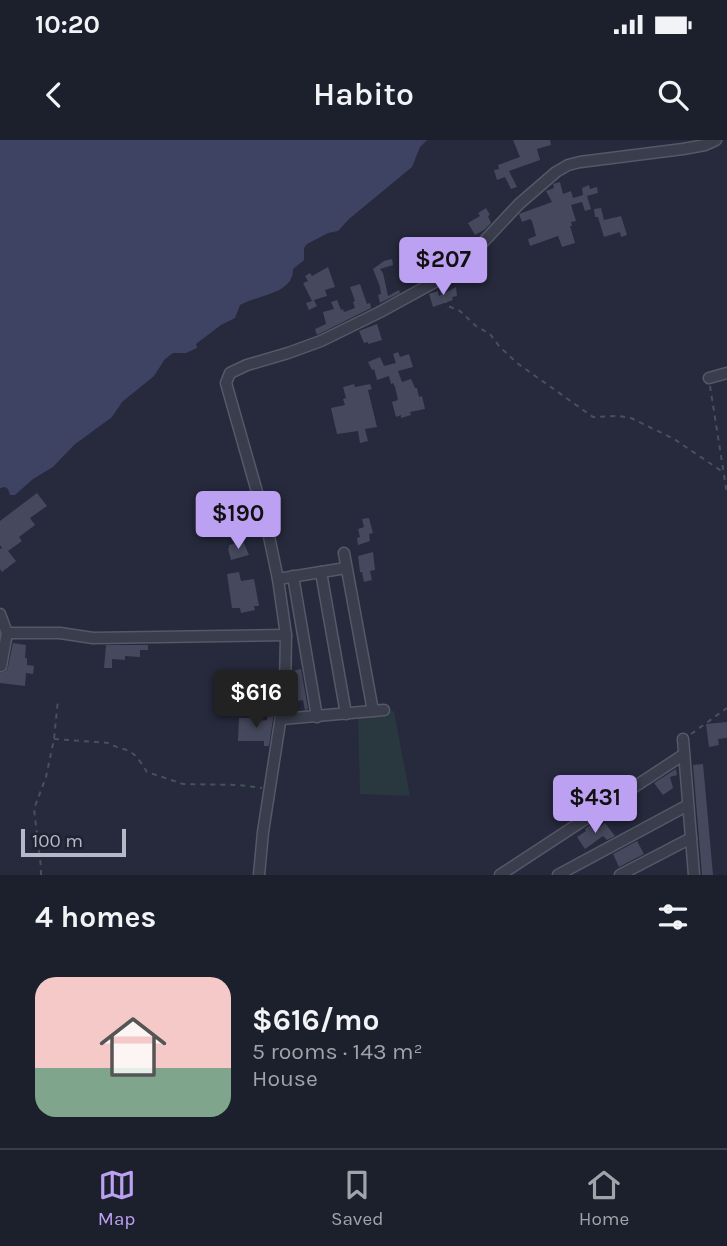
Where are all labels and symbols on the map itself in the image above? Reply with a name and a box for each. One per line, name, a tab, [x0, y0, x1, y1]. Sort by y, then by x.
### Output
pin: $207	[402, 237, 484, 297]
pin: $190	[197, 492, 279, 551]
pin: $616	[215, 670, 297, 730]
pin: $431	[554, 776, 636, 835]
scale bar	[21, 826, 126, 858]

